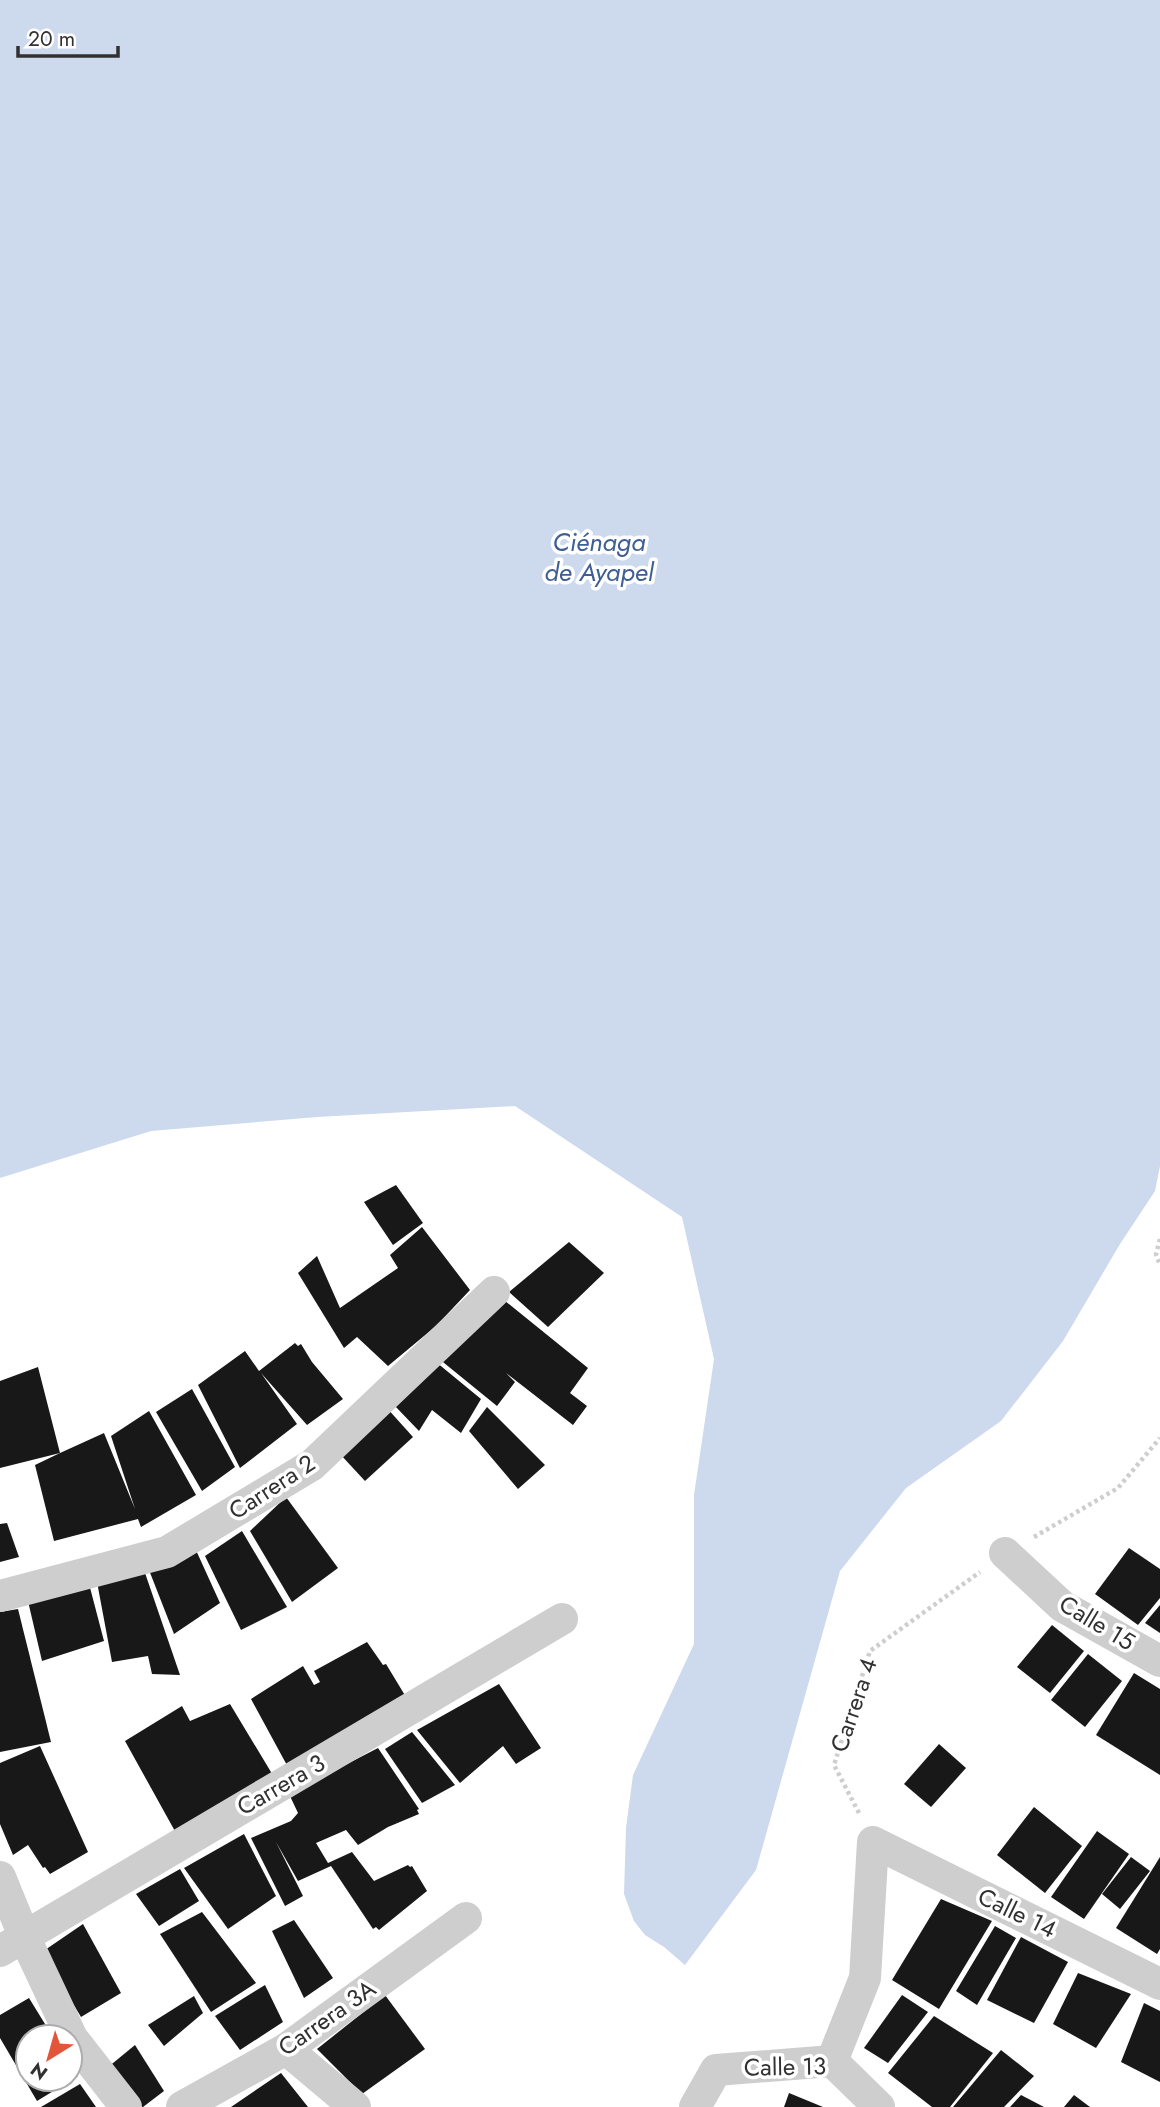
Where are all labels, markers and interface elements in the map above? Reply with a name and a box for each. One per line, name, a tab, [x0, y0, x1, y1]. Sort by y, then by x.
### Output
scale bar	[18, 14, 117, 58]
text: 20 m	[28, 24, 75, 54]
water label: Ciénaga de Ayapel	[544, 523, 655, 591]
street label: Carrera 2	[221, 1445, 322, 1528]
street label: Calle 15	[1053, 1586, 1142, 1659]
street label: Carrera 4	[821, 1653, 886, 1757]
street label: Carrera 3	[230, 1745, 331, 1824]
street label: Calle 14	[972, 1879, 1062, 1947]
street label: Carrera 3A	[271, 1971, 383, 2064]
north arrow	[14, 2023, 84, 2093]
street label: Calle 13	[743, 2048, 827, 2085]
text: N	[25, 2056, 53, 2087]

